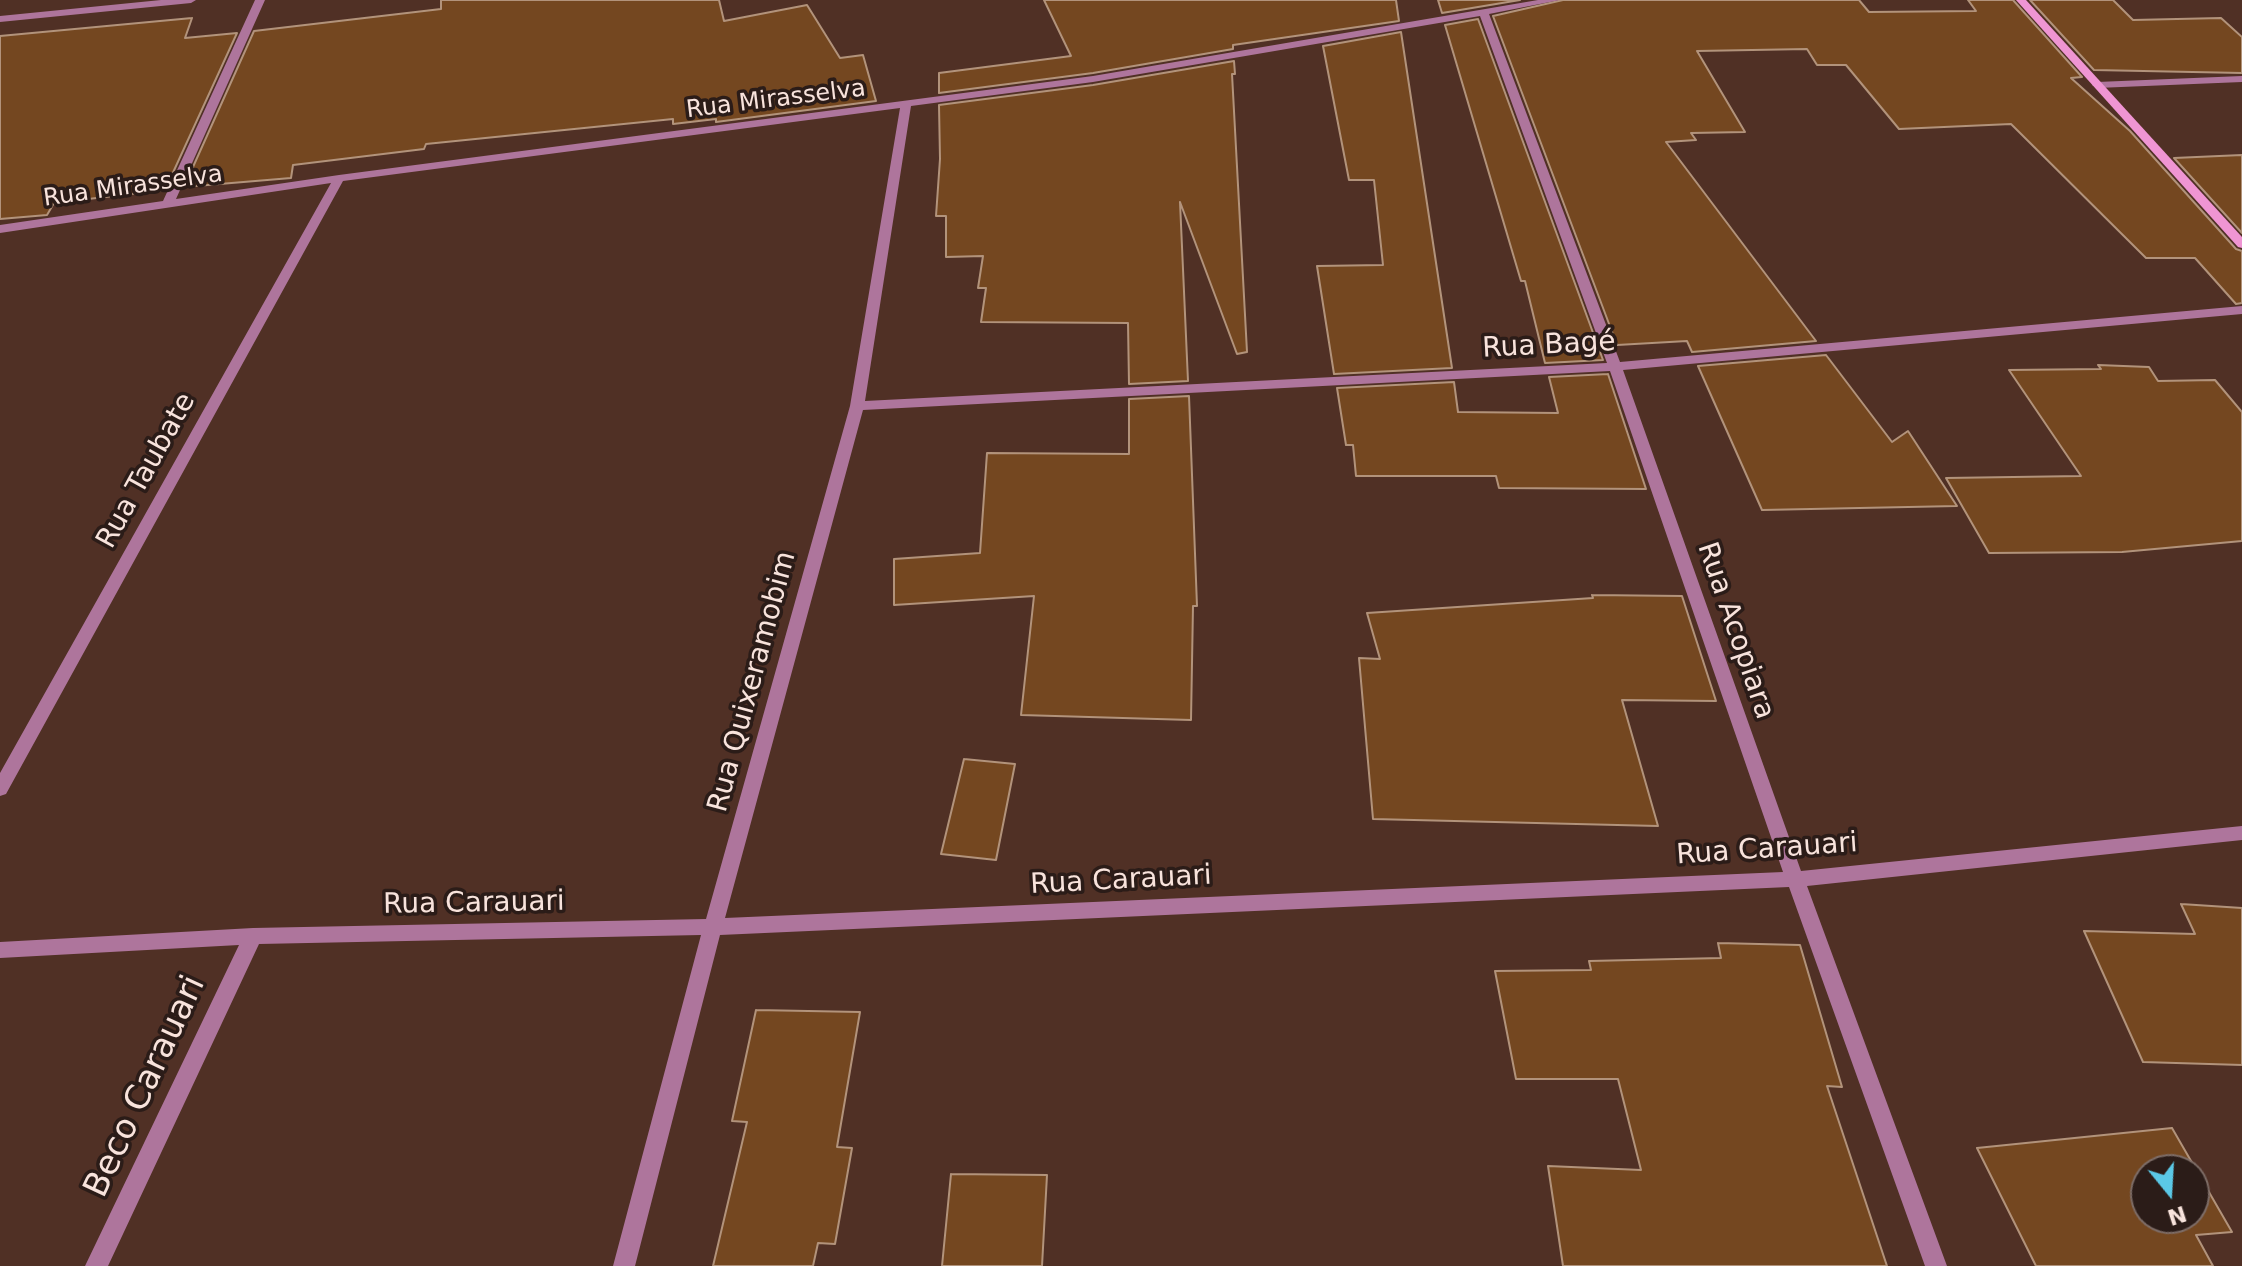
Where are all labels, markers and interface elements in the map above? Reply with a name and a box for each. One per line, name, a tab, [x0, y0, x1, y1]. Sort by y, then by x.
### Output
street label: Rua Mirasselva	[685, 75, 867, 125]
street label: Rua Mirasselva	[42, 160, 224, 214]
street label: Rua Bagé	[1482, 326, 1616, 366]
street label: Rua Taubate	[90, 387, 204, 555]
street label: Rua Acopiara	[1689, 538, 1781, 724]
street label: Rua Quixeramobim	[702, 548, 804, 816]
street label: Rua Carauari	[1675, 827, 1859, 873]
street label: Rua Carauari	[1029, 859, 1213, 903]
street label: Rua Carauari	[383, 886, 565, 922]
street label: Beco Carauari	[77, 970, 215, 1204]
north arrow	[2130, 1154, 2210, 1234]
text: N	[2164, 1201, 2190, 1230]

